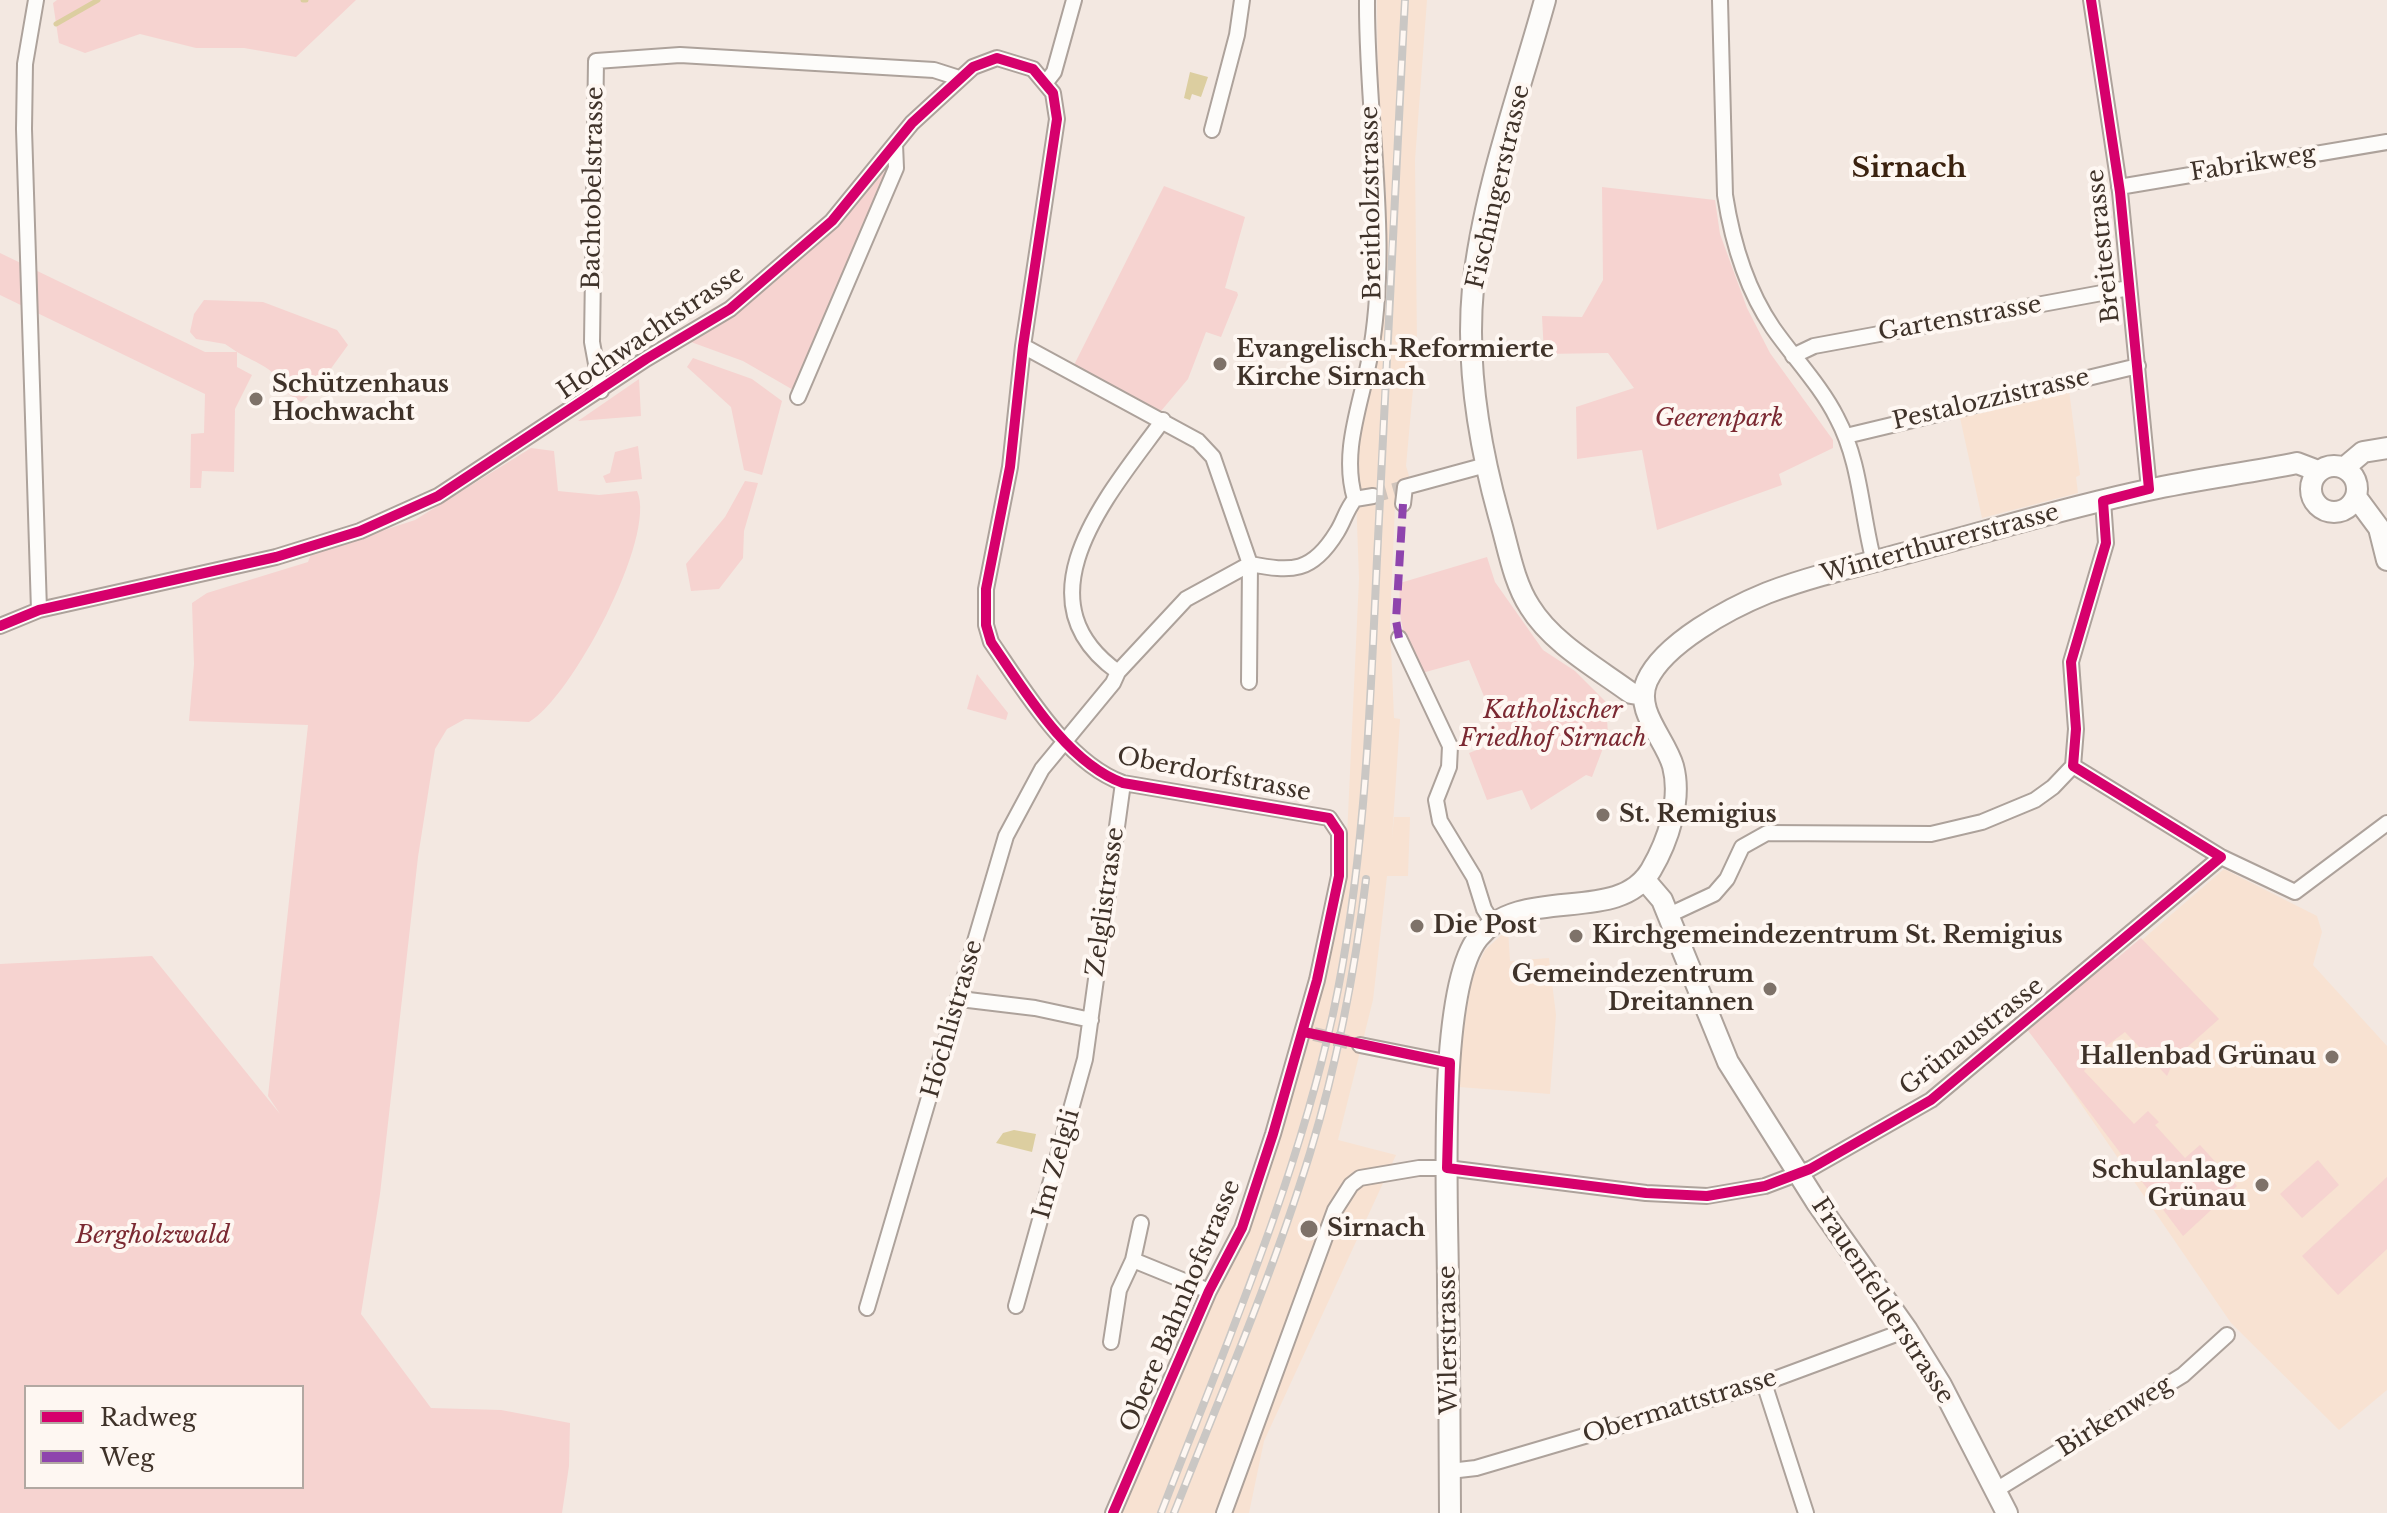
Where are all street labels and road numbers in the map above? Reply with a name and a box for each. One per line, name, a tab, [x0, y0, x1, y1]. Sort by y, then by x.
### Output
street label: Fischingerstrasse	[1461, 82, 1537, 292]
street label: Bachtobelstrasse	[578, 86, 610, 290]
street label: Breitholzstrasse	[1356, 106, 1388, 300]
street label: Fabrikweg	[2188, 140, 2318, 188]
street label: Breitestrasse	[2082, 168, 2126, 324]
street label: Hochwachtstrasse	[552, 260, 750, 406]
street label: Gartenstrasse	[1876, 290, 2044, 348]
street label: Pestalozzistrasse	[1890, 363, 2092, 437]
street label: Winterthurerstrasse	[1818, 498, 2062, 590]
street label: Oberdorfstrasse	[1115, 742, 1313, 808]
street label: Zelglistrasse	[1081, 825, 1131, 979]
street label: Höchlistrasse	[917, 937, 989, 1101]
street label: Grünaustrasse	[1894, 972, 2050, 1102]
street label: Im Zelgli	[1028, 1106, 1086, 1222]
street label: Obere Bahnhofstrasse	[1115, 1176, 1247, 1436]
street label: Frauenfelderstrasse	[1805, 1193, 1959, 1409]
street label: Wilerstrasse	[1433, 1265, 1465, 1415]
street label: Obermattstrasse	[1580, 1364, 1780, 1450]
street label: Birkenweg	[2052, 1370, 2178, 1464]

